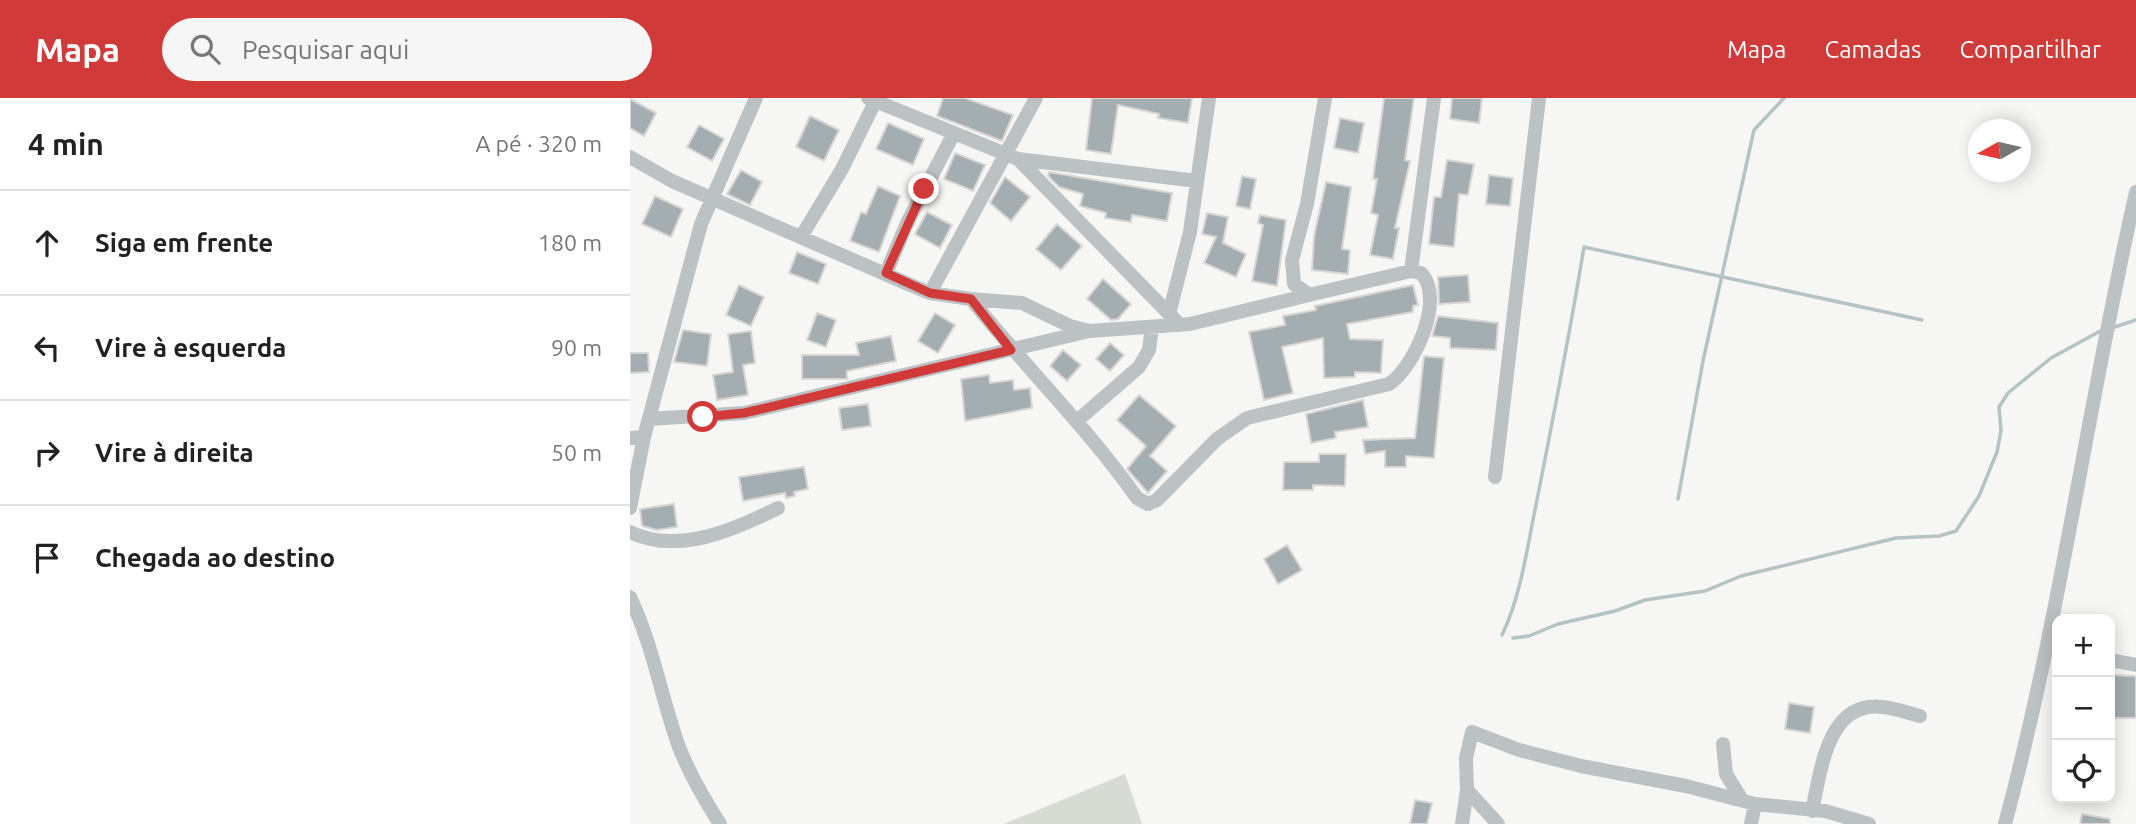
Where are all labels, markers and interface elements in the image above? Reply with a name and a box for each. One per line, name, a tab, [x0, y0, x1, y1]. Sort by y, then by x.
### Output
search box	[162, 18, 652, 81]
icon: search	[186, 30, 224, 68]
text: Mapa	[35, 31, 120, 68]
text: Pesquisar aqui	[242, 35, 409, 64]
text: Mapa	[1727, 36, 1786, 63]
text: Camadas	[1824, 36, 1921, 63]
text: Compartilhar	[1959, 36, 2101, 63]
north arrow	[1968, 119, 2031, 182]
text: 4 min	[28, 127, 104, 161]
text: A pé · 320 m	[475, 131, 602, 156]
route end	[908, 173, 939, 204]
icon: ahead	[28, 224, 66, 262]
text: Siga em frente	[95, 228, 273, 257]
text: 180 m	[538, 230, 602, 255]
icon: left	[28, 329, 66, 367]
text: Vire à esquerda	[95, 333, 286, 362]
text: 90 m	[551, 335, 602, 360]
route start	[687, 401, 718, 432]
icon: right	[28, 434, 66, 472]
text: Vire à direita	[95, 438, 254, 467]
text: 50 m	[551, 440, 602, 465]
icon: arrive	[28, 539, 66, 577]
text: Chegada ao destino	[95, 543, 335, 572]
map controls	[2052, 614, 2115, 803]
button: +	[2052, 614, 2115, 677]
button: −	[2052, 677, 2115, 740]
button: locate	[2052, 740, 2115, 803]

